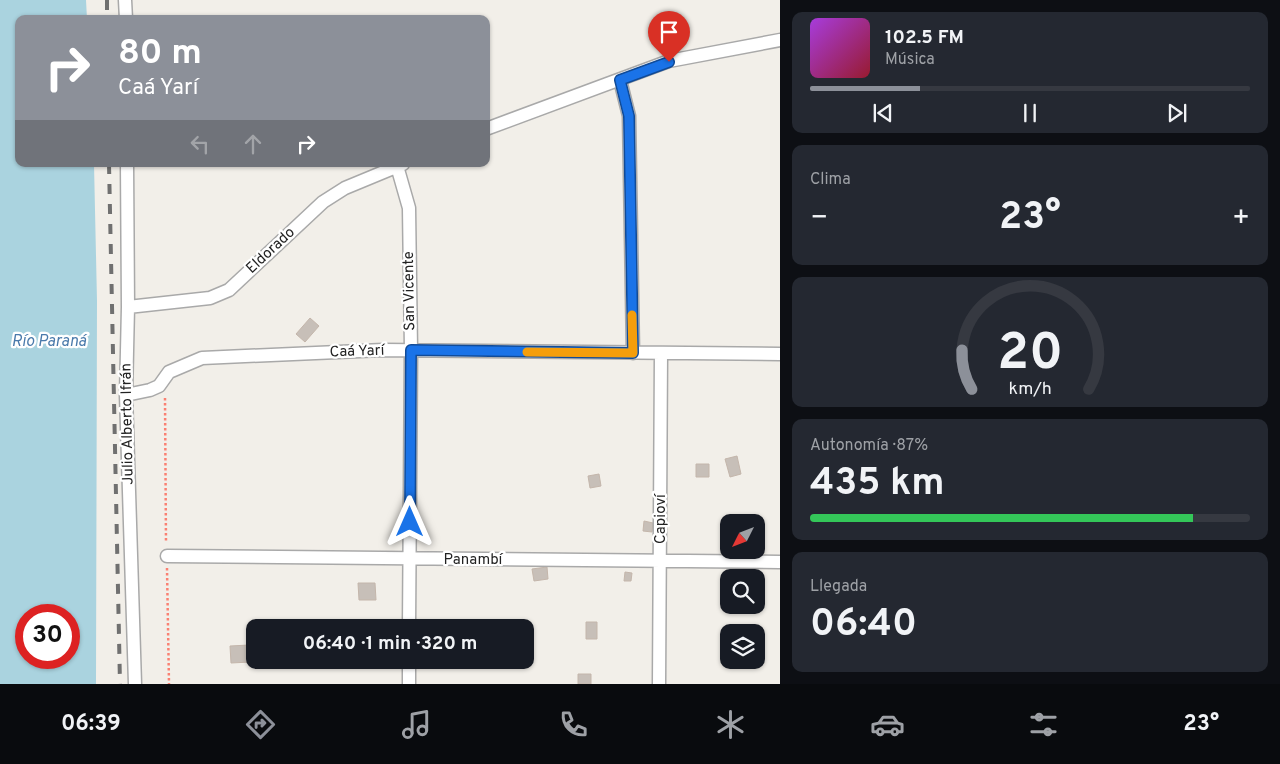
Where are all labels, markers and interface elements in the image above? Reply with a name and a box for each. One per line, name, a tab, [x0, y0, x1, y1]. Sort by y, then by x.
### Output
pin	[648, 11, 690, 62]
icon: arrive	[655, 18, 683, 46]
text: 102.5 FM	[885, 26, 964, 50]
text: 80 m	[118, 32, 202, 76]
icon: right	[35, 35, 100, 100]
text: Música	[885, 50, 935, 70]
text: Caá Yarí	[118, 75, 198, 102]
icon: previous	[869, 99, 897, 127]
icon: pause	[1016, 99, 1044, 127]
icon: next	[1163, 99, 1191, 127]
icon: left	[186, 130, 214, 158]
icon: ahead	[239, 130, 267, 158]
icon: right	[292, 130, 320, 158]
text: Clima	[810, 170, 851, 190]
text: 23°	[999, 194, 1061, 243]
text: −	[810, 201, 828, 237]
text: +	[1232, 201, 1250, 237]
street label: Eldorado	[243, 224, 299, 278]
street label: San Vicente	[400, 251, 420, 331]
text: 20	[997, 322, 1063, 388]
water label: Río Paraná	[12, 332, 88, 352]
street label: Caá Yarí	[329, 342, 386, 362]
street label: Julio Alberto Ifrán	[117, 363, 139, 485]
text: km/h	[1008, 378, 1052, 401]
text: Autonomía · 87%	[810, 436, 928, 456]
text: 435 km	[810, 460, 945, 509]
street label: Capioví	[652, 493, 671, 544]
position arrow	[383, 495, 435, 547]
north arrow	[720, 514, 765, 559]
map controls	[720, 514, 765, 669]
street label: Panambí	[444, 551, 504, 570]
button: search	[720, 569, 765, 614]
text: Llegada	[810, 577, 867, 597]
text: 06:40	[810, 601, 917, 650]
speed limit sign: 30	[15, 604, 80, 669]
button: layers	[720, 624, 765, 669]
text: 06:40 · 1 min · 320 m	[303, 632, 477, 656]
icon: directions	[243, 707, 278, 742]
icon: music	[399, 707, 434, 742]
icon: phone	[556, 707, 591, 742]
icon: climate	[713, 707, 748, 742]
icon: car	[870, 707, 905, 742]
icon: filters	[1026, 707, 1061, 742]
text: 06:39	[61, 711, 121, 738]
text: 23°	[1183, 711, 1219, 738]

